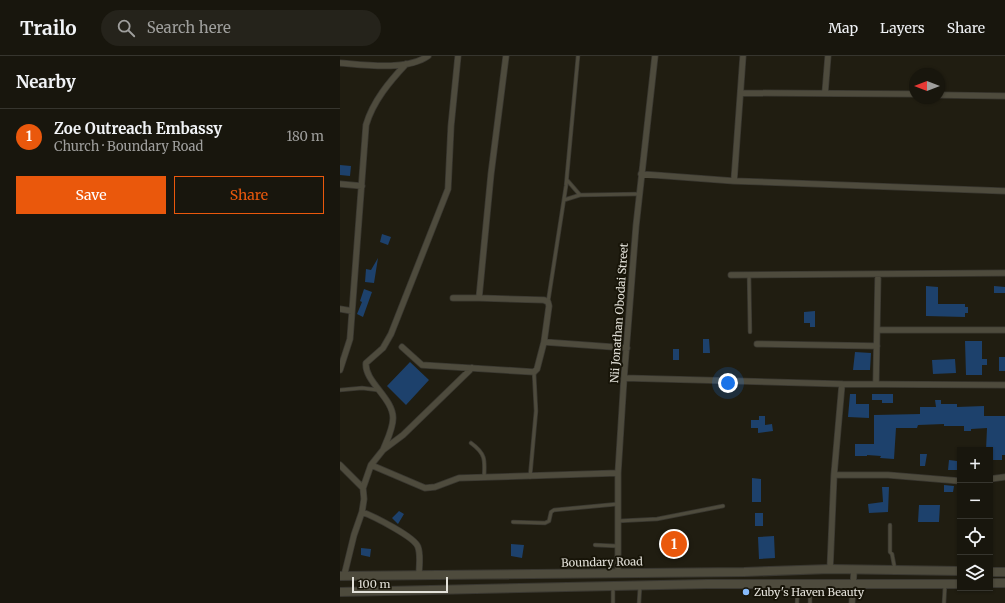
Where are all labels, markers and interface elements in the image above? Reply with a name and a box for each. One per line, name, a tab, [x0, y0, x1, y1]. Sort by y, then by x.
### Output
search box	[101, 10, 381, 46]
text: Trailo	[20, 16, 77, 40]
icon: search	[115, 17, 137, 39]
text: Search here	[147, 18, 231, 37]
text: Map	[828, 19, 858, 37]
text: Layers	[880, 19, 925, 37]
text: Share	[947, 19, 985, 37]
north arrow	[909, 68, 945, 104]
text: Nearby	[16, 71, 76, 93]
text: Zoe Outreach Embassy	[54, 119, 222, 138]
text: 1	[26, 128, 32, 145]
text: 180 m	[286, 128, 324, 145]
text: Church · Boundary Road	[54, 138, 203, 155]
button: Save	[16, 176, 166, 214]
button: Share	[174, 176, 324, 214]
street label: Nii Jonathan Obodai Street	[607, 242, 631, 384]
your location	[718, 373, 738, 393]
map controls	[957, 447, 993, 591]
button: +	[957, 447, 993, 483]
button: −	[957, 483, 993, 519]
button: locate	[957, 519, 993, 555]
pin: 1	[661, 529, 687, 559]
street label: Boundary Road	[561, 554, 643, 570]
button: layers	[957, 555, 993, 591]
scale bar	[352, 575, 448, 594]
text: 100 m	[358, 577, 390, 591]
place label: Zuby's Haven Beauty	[754, 585, 865, 599]
marker: Zuby's Haven Beauty	[741, 587, 751, 597]

